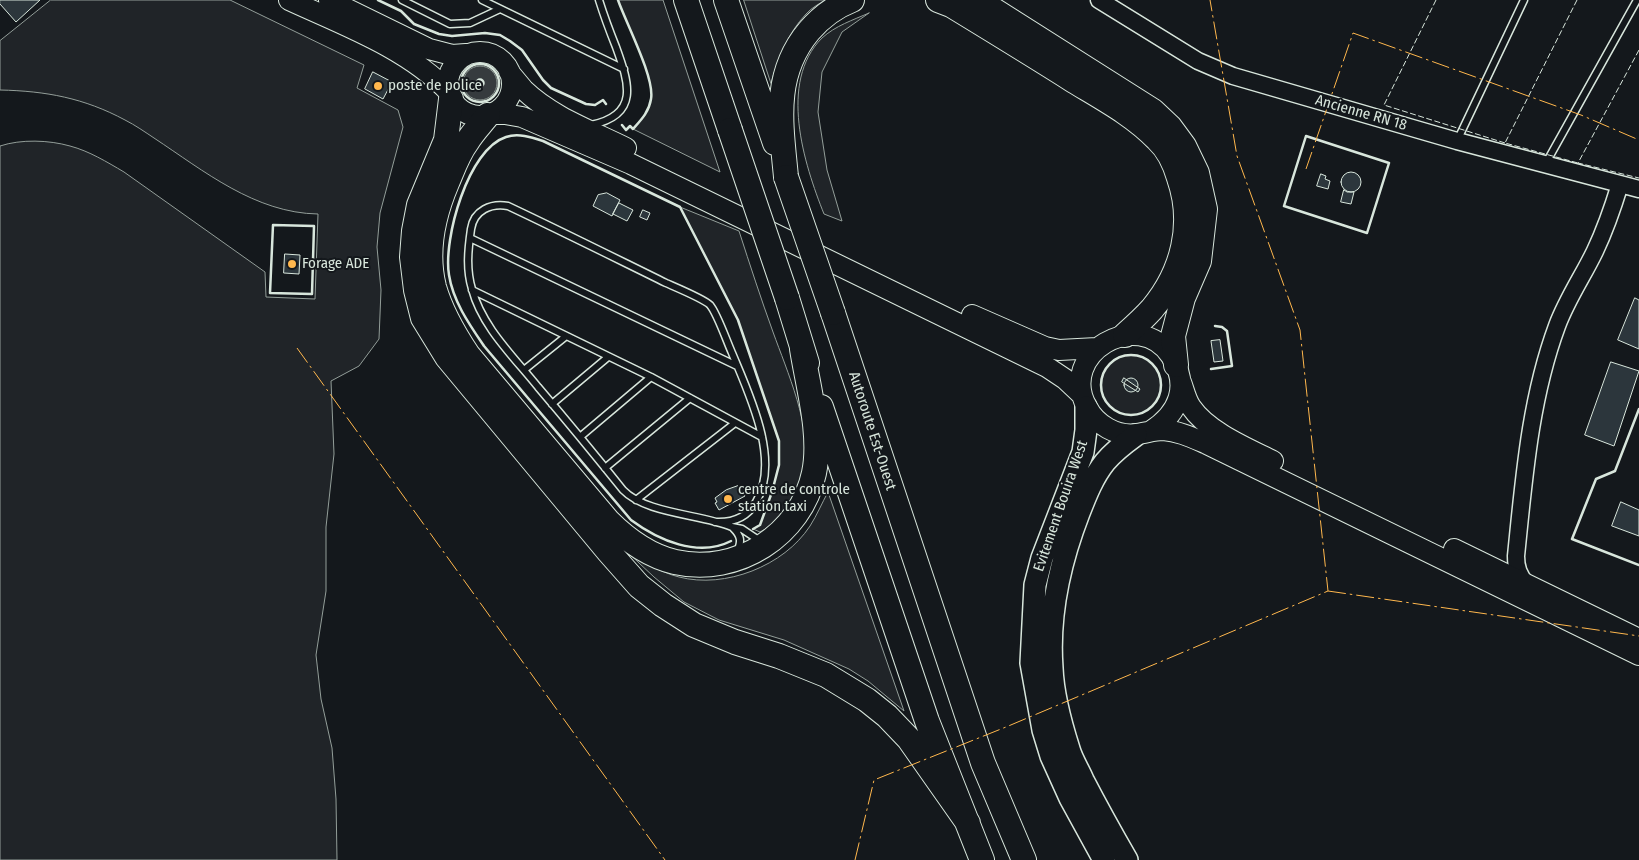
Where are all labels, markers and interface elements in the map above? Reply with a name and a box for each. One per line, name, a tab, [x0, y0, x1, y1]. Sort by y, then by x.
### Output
place label: poste de police	[388, 77, 482, 95]
marker: poste de police	[372, 80, 384, 92]
street label: Ancienne RN 18	[1313, 91, 1409, 135]
place label: Forage ADE	[302, 255, 369, 273]
marker: Forage ADE	[286, 258, 298, 270]
street label: Autoroute Est-Ouest	[844, 369, 900, 493]
street label: Evitement Bouira West	[1030, 438, 1092, 574]
place label: centre de controle station taxi	[738, 481, 850, 516]
marker: centre de controle station taxi	[722, 493, 734, 505]

